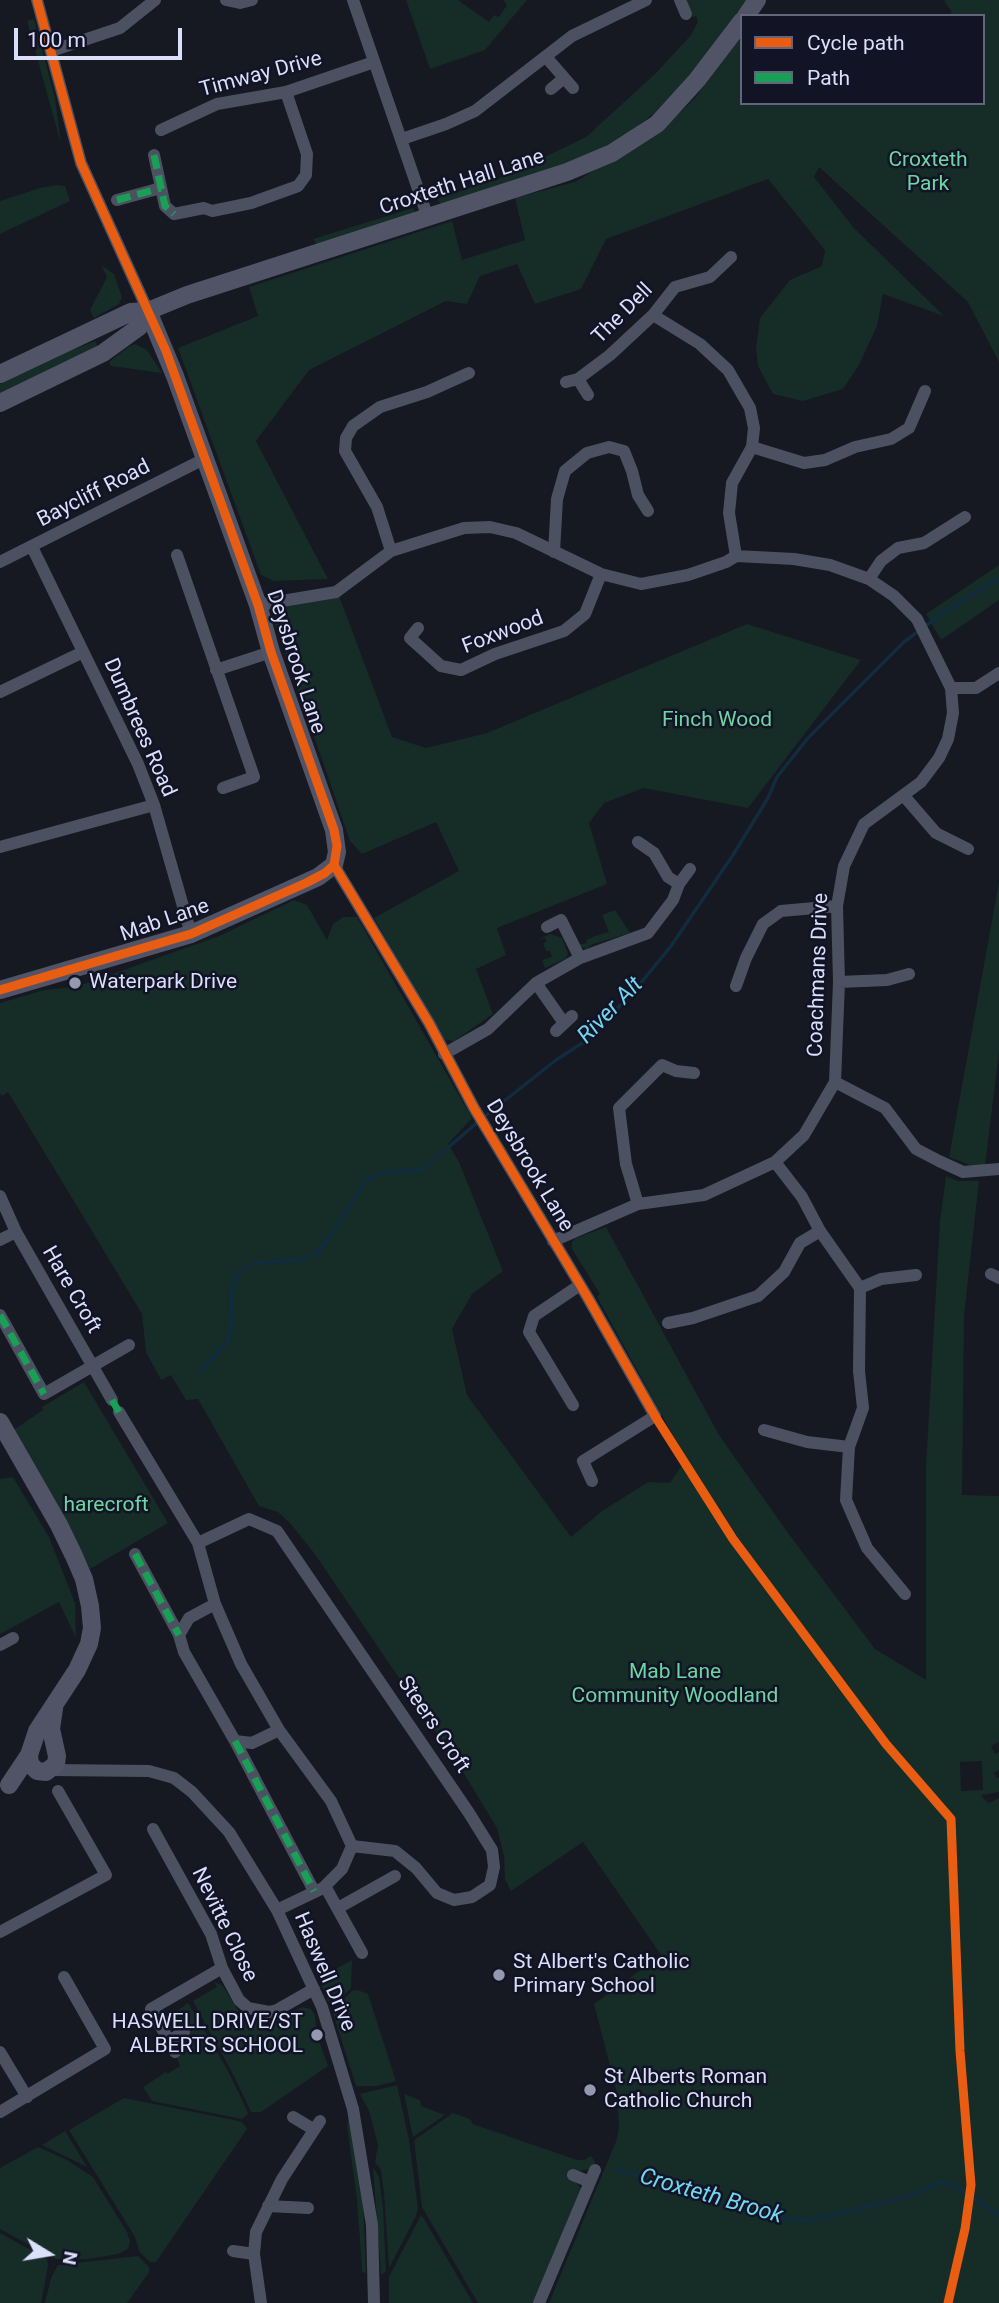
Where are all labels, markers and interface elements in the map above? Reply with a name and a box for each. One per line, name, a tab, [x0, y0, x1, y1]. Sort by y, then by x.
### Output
scale bar	[18, 14, 186, 58]
legend	[740, 14, 985, 105]
text: 100 m	[27, 28, 86, 52]
text: Cycle path	[807, 31, 905, 55]
street label: Timway Drive	[197, 47, 325, 103]
text: Path	[807, 66, 850, 90]
street label: Croxteth Hall Lane	[376, 144, 548, 222]
park label: Croxteth Park	[888, 148, 968, 198]
street label: The Dell	[587, 278, 659, 350]
street label: Baycliff Road	[33, 455, 155, 533]
street label: Deysbrook Lane	[260, 587, 330, 737]
street label: Foxwood	[459, 606, 547, 660]
street label: Dumbrees Road	[97, 655, 181, 801]
park label: Finch Wood	[662, 708, 772, 734]
street label: Coachmans Drive	[804, 892, 834, 1058]
street label: Mab Lane	[117, 894, 213, 948]
place label: Waterpark Drive	[89, 970, 237, 996]
water label: River Alt	[573, 972, 649, 1050]
marker: Waterpark Drive	[67, 975, 83, 991]
street label: Deysbrook Lane	[480, 1095, 578, 1237]
street label: Hare Croft	[36, 1242, 106, 1338]
park label: harecroft	[63, 1493, 149, 1519]
park label: Mab Lane Community Woodland	[572, 1660, 778, 1710]
street label: Steers Croft	[391, 1672, 475, 1778]
street label: Nevitte Close	[185, 1864, 263, 1986]
street label: Haswell Drive	[288, 1909, 360, 2035]
place label: St Albert's Catholic Primary School	[513, 1950, 689, 2000]
marker: St Albert's Catholic Primary School	[491, 1967, 507, 1983]
place label: HASWELL DRIVE/ST ALBERTS SCHOOL	[112, 2010, 303, 2060]
marker: HASWELL DRIVE/ST ALBERTS SCHOOL	[309, 2027, 325, 2043]
place label: St Alberts Roman Catholic Church	[604, 2065, 767, 2115]
marker: St Alberts Roman Catholic Church	[582, 2082, 598, 2098]
water label: Croxteth Brook	[636, 2163, 786, 2231]
north arrow	[14, 2219, 84, 2289]
text: N	[58, 2249, 83, 2267]

